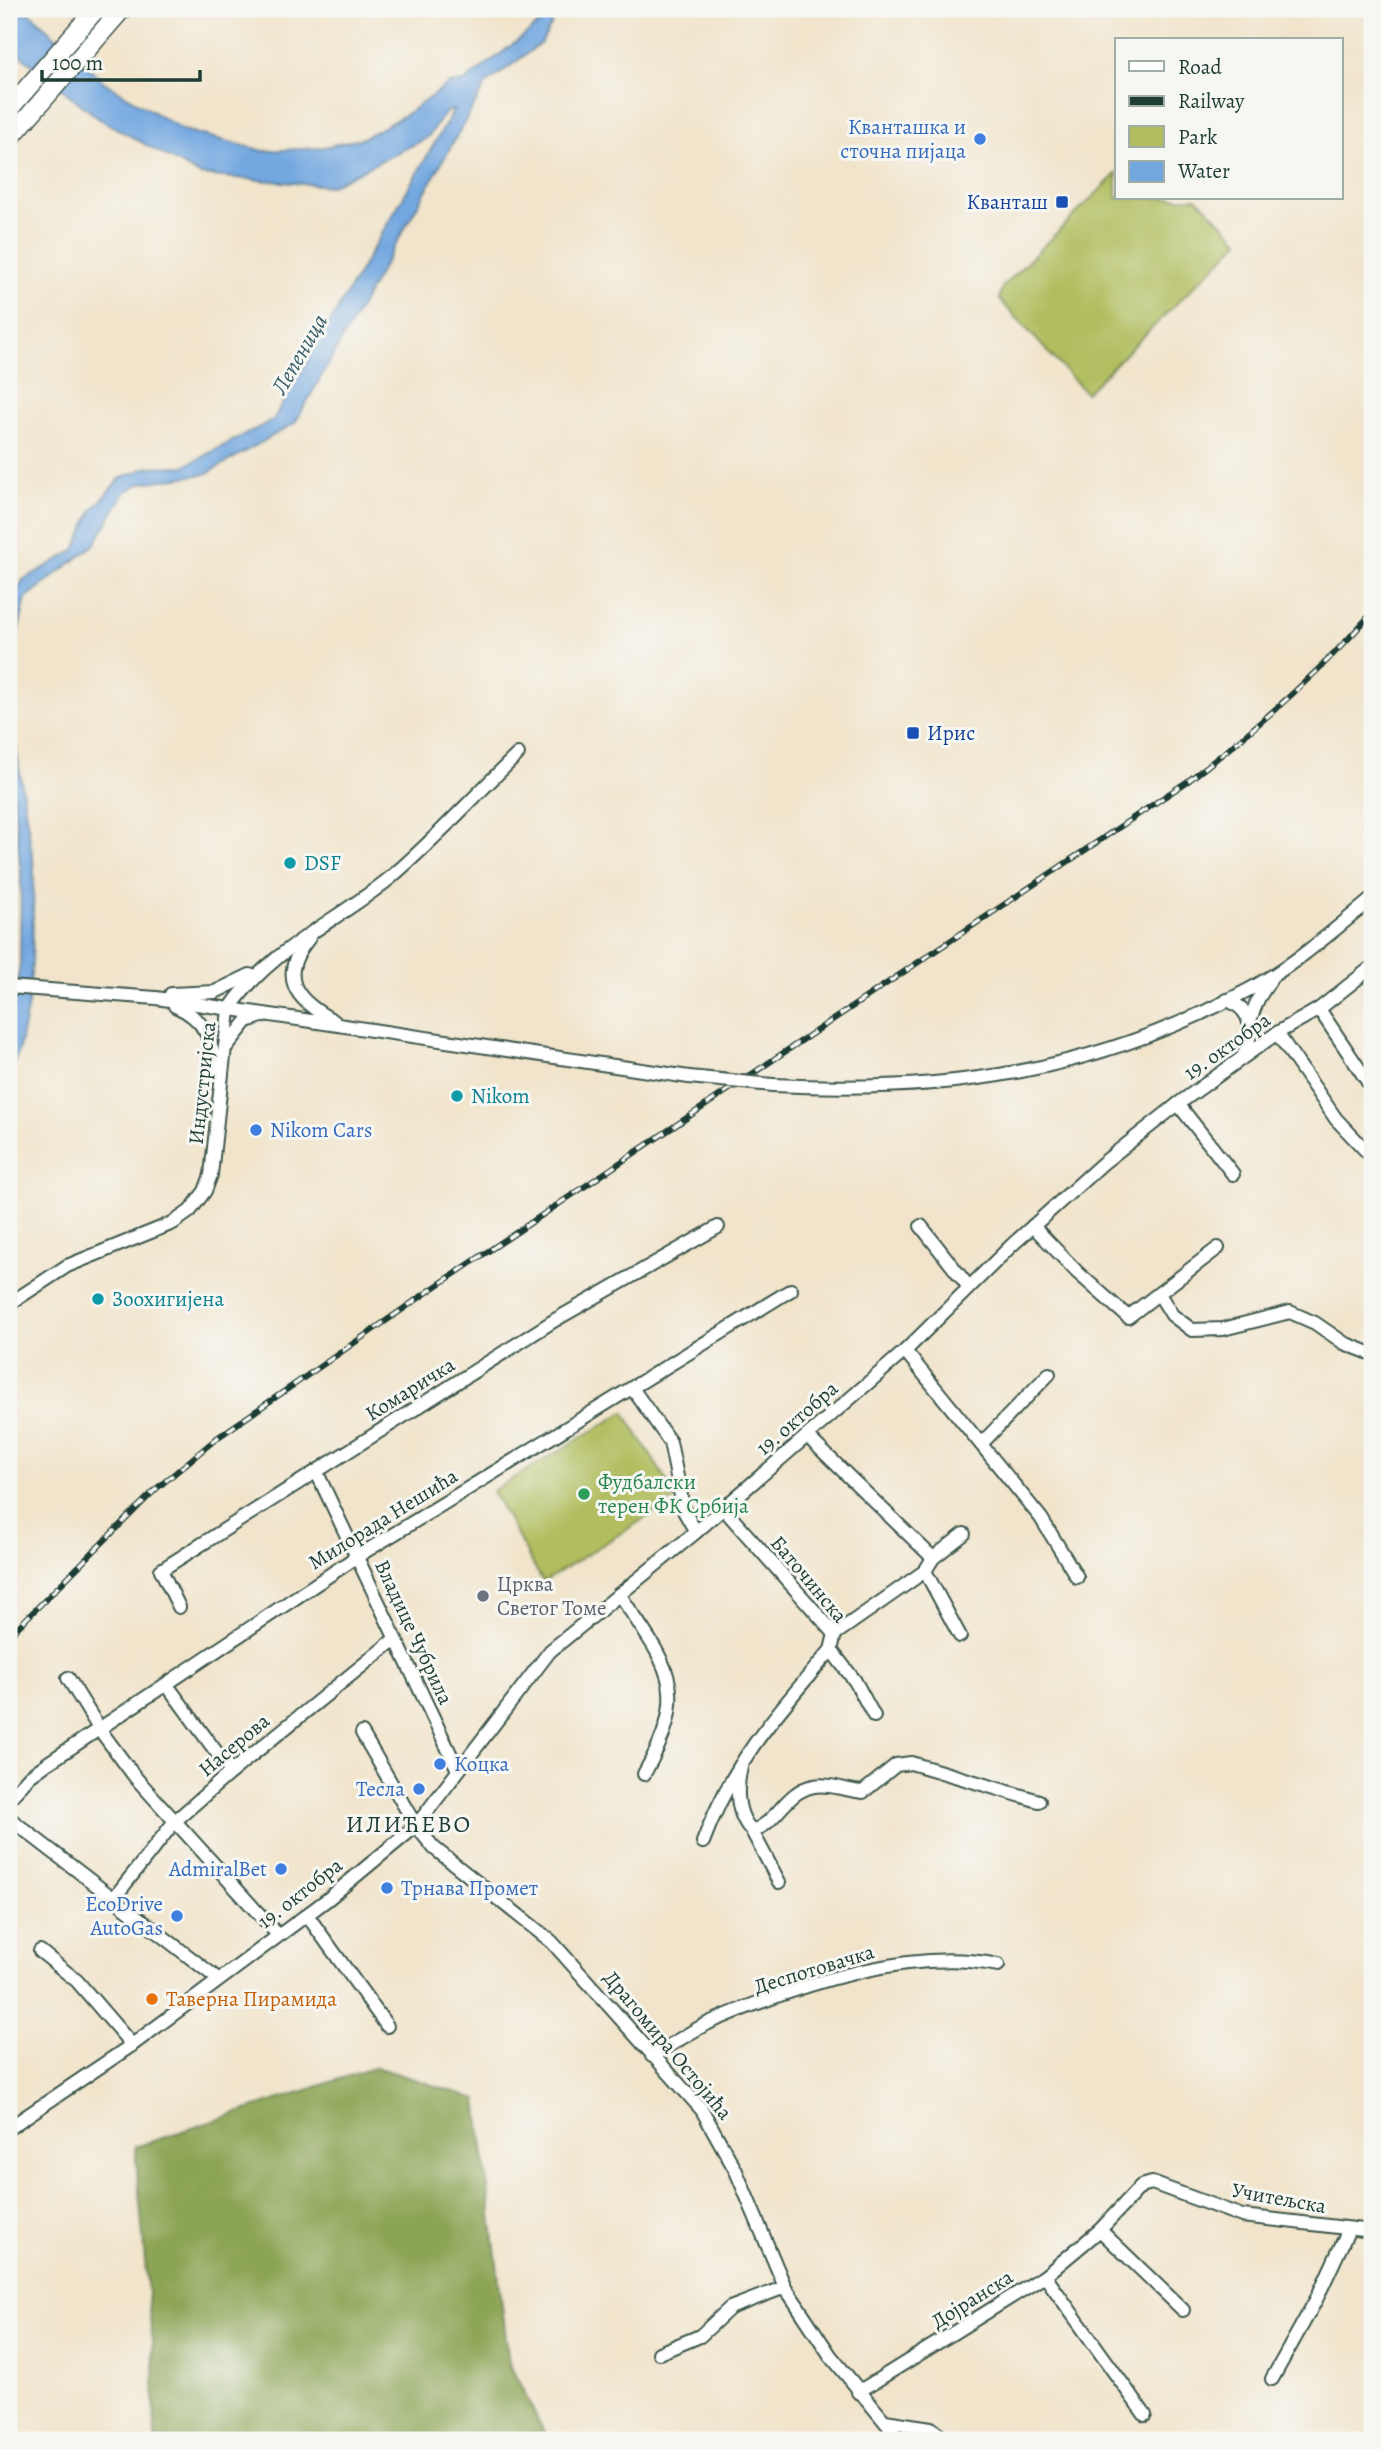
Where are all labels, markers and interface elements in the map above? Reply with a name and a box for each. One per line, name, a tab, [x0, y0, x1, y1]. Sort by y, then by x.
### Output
scale bar	[42, 38, 200, 82]
legend	[1115, 38, 1342, 200]
text: 100 m	[52, 49, 103, 77]
text: Road	[1178, 53, 1222, 81]
text: Railway	[1178, 87, 1245, 115]
place label: Кванташка и сточна пијаца	[840, 113, 966, 165]
text: Park	[1178, 123, 1218, 151]
marker: Кванташка и сточна пијаца	[972, 131, 988, 147]
text: Water	[1177, 157, 1230, 185]
place label: Кванташ	[967, 188, 1048, 216]
marker: Кванташ	[1054, 194, 1070, 210]
water label: Лепеница	[263, 308, 335, 401]
place label: Ирис	[927, 719, 975, 747]
marker: Ирис	[905, 725, 921, 741]
place label: DSF	[304, 849, 341, 877]
marker: DSF	[282, 855, 298, 871]
street label: 19. октобра	[1178, 1006, 1276, 1086]
street label: Индустријска	[182, 1020, 222, 1146]
place label: Nikom	[471, 1082, 530, 1110]
marker: Nikom	[449, 1088, 465, 1104]
place label: Nikom Cars	[270, 1116, 372, 1144]
marker: Nikom Cars	[248, 1122, 264, 1138]
place label: Зоохигијена	[112, 1285, 224, 1313]
marker: Зоохигијена	[90, 1291, 106, 1307]
street label: Комаричка	[360, 1350, 460, 1428]
street label: 19. октобра	[750, 1374, 844, 1461]
street label: Милорада Нешића	[303, 1462, 463, 1576]
place label: Фудбалски терен ФК Србија	[598, 1468, 749, 1520]
marker: Фудбалски терен ФК Србија	[576, 1486, 592, 1502]
street label: Баточинска	[764, 1529, 854, 1629]
street label: Владице Чубрила	[368, 1555, 460, 1709]
place label: Црква Светог Томе	[497, 1570, 607, 1622]
marker: Црква Светог Томе	[475, 1588, 491, 1604]
street label: Насерова	[193, 1707, 276, 1783]
place label: Коцка	[454, 1750, 510, 1778]
marker: Коцка	[432, 1756, 448, 1772]
place label: Тесла	[356, 1775, 405, 1803]
marker: Тесла	[411, 1781, 427, 1797]
district label: ИЛИЋЕВО	[346, 1808, 472, 1840]
street label: 19. октобра	[252, 1851, 348, 1935]
place label: AdmiralBet	[168, 1855, 267, 1883]
marker: AdmiralBet	[273, 1861, 289, 1877]
place label: Трнава Промет	[401, 1874, 538, 1902]
marker: Трнава Промет	[379, 1880, 395, 1896]
place label: EcoDrive AutoGas	[85, 1890, 163, 1942]
marker: EcoDrive AutoGas	[169, 1908, 185, 1924]
street label: Деспотовачка	[750, 1937, 878, 2001]
street label: Драгомира Остојића	[597, 1964, 739, 2126]
place label: Таверна Пирамида	[166, 1985, 337, 2013]
marker: Таверна Пирамида	[144, 1991, 160, 2007]
street label: Учитељска	[1230, 2176, 1329, 2220]
street label: Дојранска	[926, 2263, 1018, 2335]

